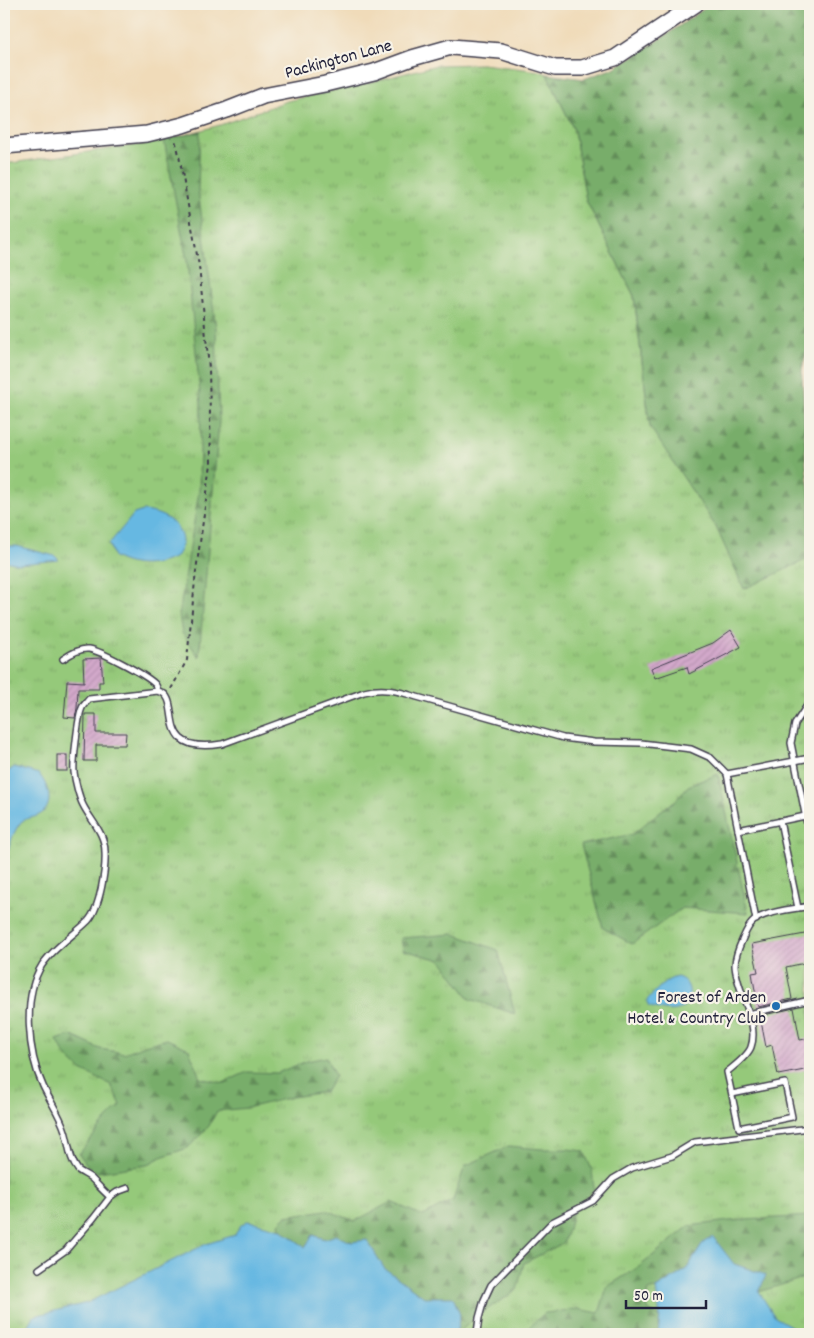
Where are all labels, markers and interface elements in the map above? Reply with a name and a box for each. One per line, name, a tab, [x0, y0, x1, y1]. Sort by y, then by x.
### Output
street label: Packington Lane	[282, 34, 395, 87]
place label: Forest of Arden Hotel & Country Club	[627, 986, 766, 1032]
marker: Forest of Arden Hotel & Country Club	[770, 1000, 782, 1012]
scale bar	[626, 1278, 706, 1310]
text: 50 m	[634, 1286, 663, 1308]

